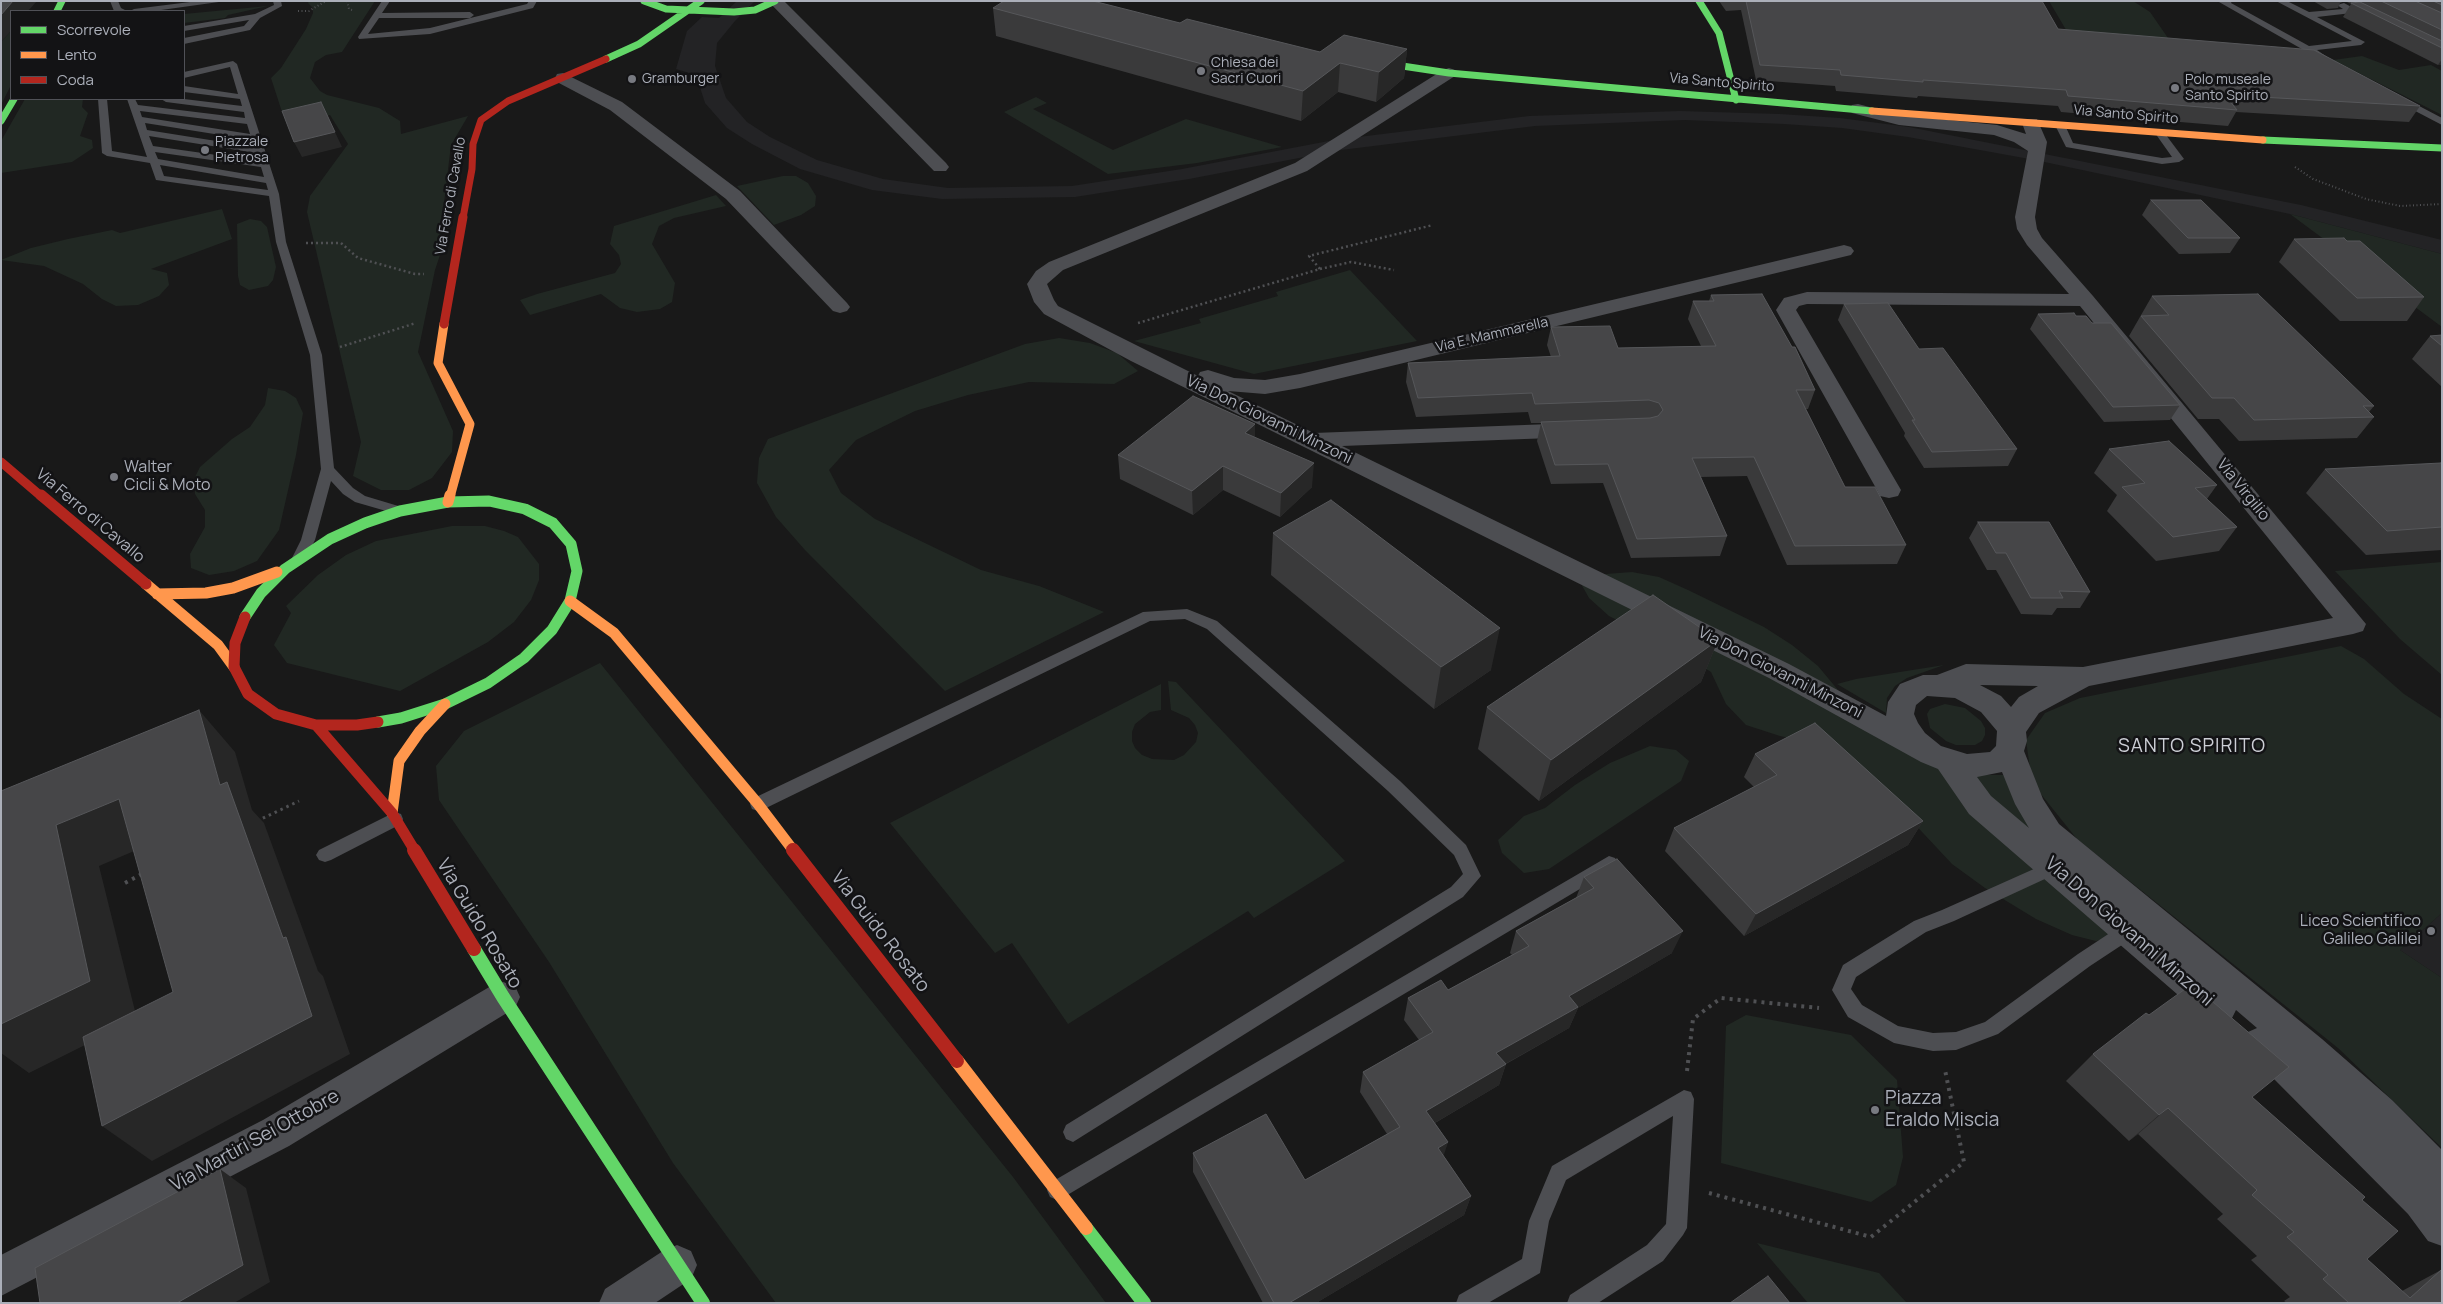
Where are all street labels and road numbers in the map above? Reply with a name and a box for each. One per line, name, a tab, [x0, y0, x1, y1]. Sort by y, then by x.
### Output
street label: Via Santo Spirito	[1669, 70, 1775, 96]
street label: Via Santo Spirito	[2073, 102, 2179, 128]
street label: Via Ferro di Cavallo	[432, 136, 470, 256]
street label: Via E. Mammarella	[1434, 314, 1550, 356]
street label: Via Don Giovanni Minzoni	[1183, 371, 1355, 469]
street label: Via Virgilio	[2212, 455, 2274, 525]
street label: Via Ferro di Cavallo	[32, 465, 148, 567]
street label: Via Don Giovanni Minzoni	[1695, 623, 1865, 723]
street label: Via Don Giovanni Minzoni	[2040, 853, 2218, 1011]
street label: Via Guido Rosato	[431, 855, 527, 993]
street label: Via Guido Rosato	[826, 867, 934, 997]
street label: Via Martiri Sei Ottobre	[167, 1085, 343, 1197]

